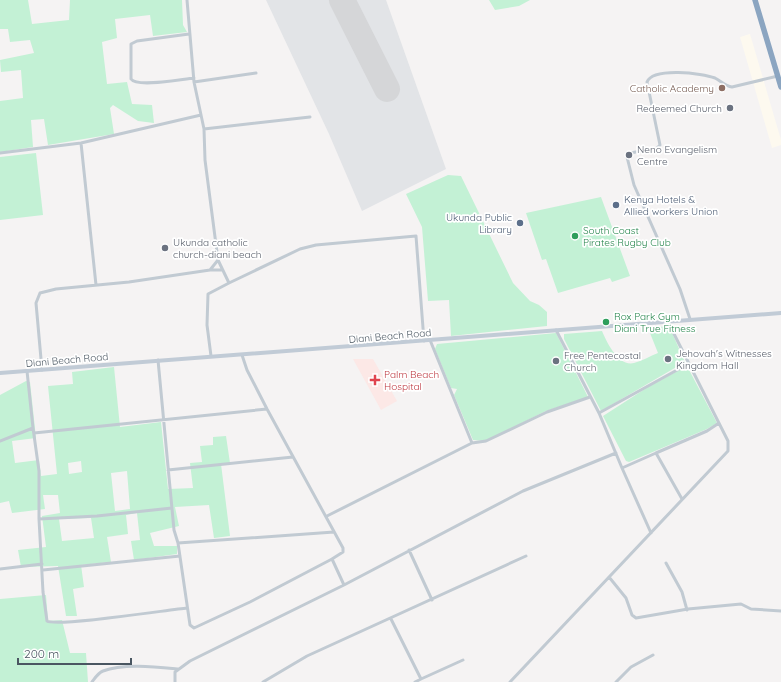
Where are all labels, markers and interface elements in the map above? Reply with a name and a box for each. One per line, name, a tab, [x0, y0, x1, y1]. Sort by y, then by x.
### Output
place label: Catholic Academy	[630, 82, 714, 95]
marker: Catholic Academy	[717, 83, 727, 93]
place label: Redeemed Church	[636, 102, 722, 115]
marker: Redeemed Church	[725, 103, 735, 113]
place label: Neno Evangelism Centre	[637, 143, 717, 168]
marker: Neno Evangelism Centre	[624, 150, 634, 160]
place label: Kenya Hotels & Allied workers Union	[624, 193, 718, 218]
marker: Kenya Hotels & Allied workers Union	[611, 200, 621, 210]
place label: Ukunda Public Library	[446, 211, 512, 236]
marker: Ukunda Public Library	[515, 218, 525, 228]
place label: South Coast Pirates Rugby Club	[583, 224, 671, 249]
marker: South Coast Pirates Rugby Club	[570, 231, 580, 241]
place label: Ukunda catholic church-diani beach	[173, 236, 262, 261]
marker: Ukunda catholic church-diani beach	[160, 243, 170, 253]
place label: Rox Park Gym Diani True Fitness	[614, 310, 696, 335]
marker: Rox Park Gym Diani True Fitness	[601, 317, 611, 327]
street label: Diani Beach Road	[348, 326, 432, 346]
place label: Jehovah's Witnesses Kingdom Hall	[676, 347, 772, 372]
place label: Free Pentecostal Church	[564, 349, 641, 374]
street label: Diani Beach Road	[25, 350, 109, 370]
marker: Jehovah's Witnesses Kingdom Hall	[663, 354, 673, 364]
marker: Free Pentecostal Church	[551, 356, 561, 366]
place label: Palm Beach Hospital	[384, 368, 439, 393]
marker: Palm Beach Hospital	[369, 374, 381, 386]
scale bar	[18, 640, 131, 666]
text: 200 m	[24, 646, 59, 661]

